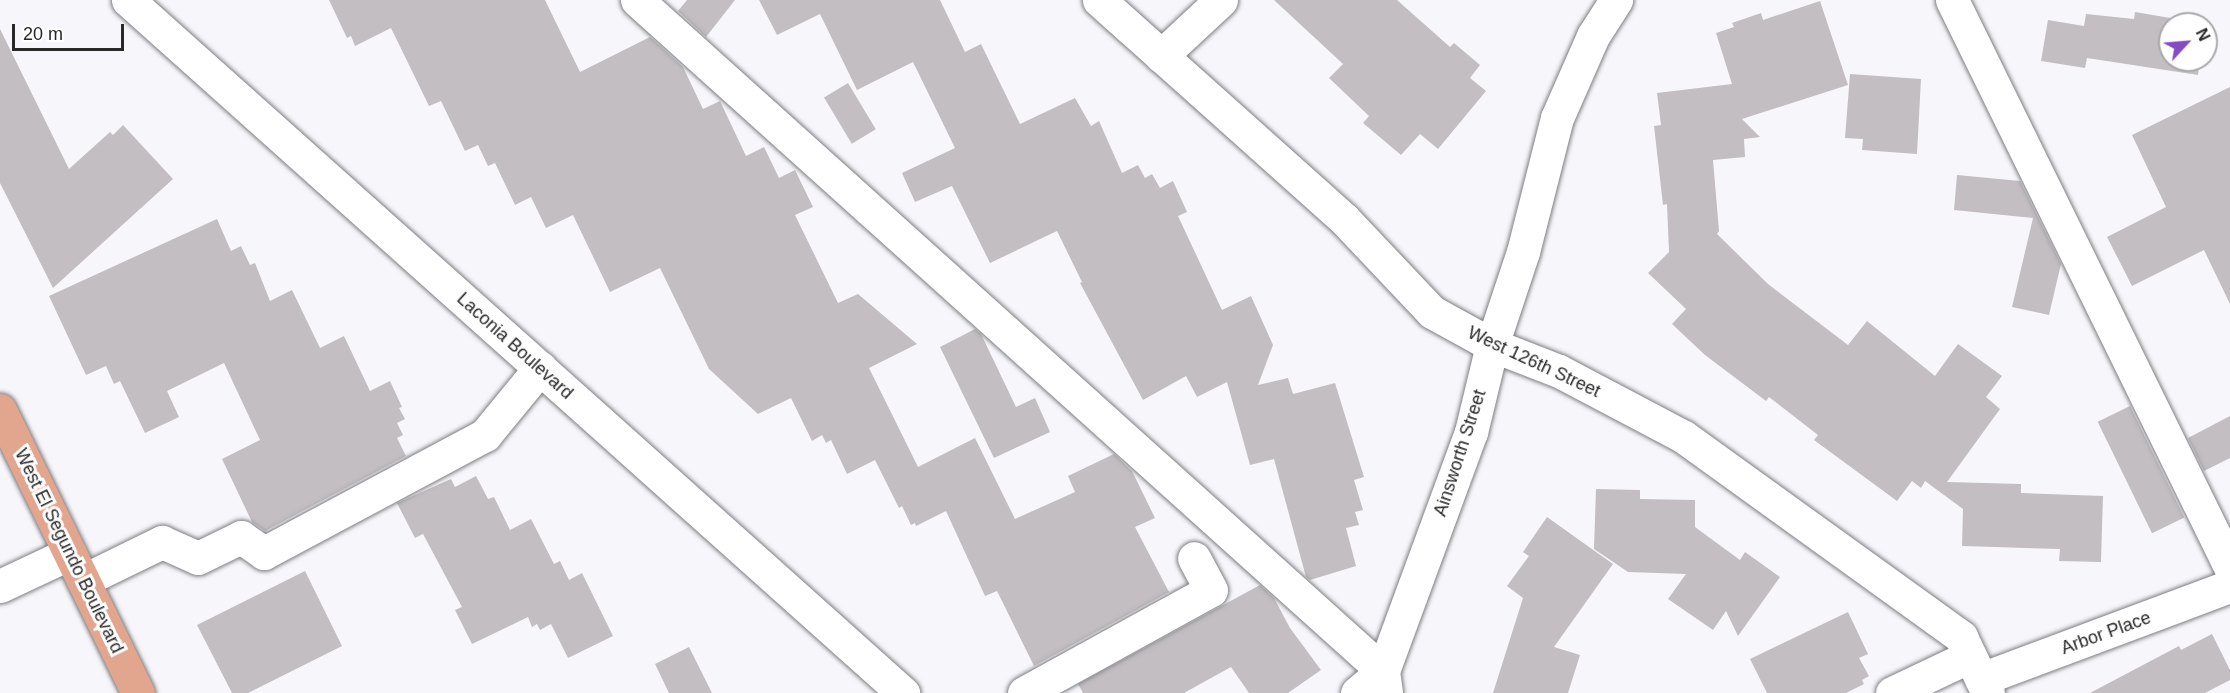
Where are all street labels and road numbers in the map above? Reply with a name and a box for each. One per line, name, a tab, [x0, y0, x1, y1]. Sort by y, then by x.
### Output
street label: Laconia Boulevard	[452, 288, 578, 404]
street label: West 126th Street	[1464, 322, 1604, 402]
street label: Ainsworth Street	[1429, 387, 1491, 519]
street label: West El Segundo Boulevard	[10, 445, 128, 657]
street label: Arbor Place	[2058, 607, 2154, 659]

